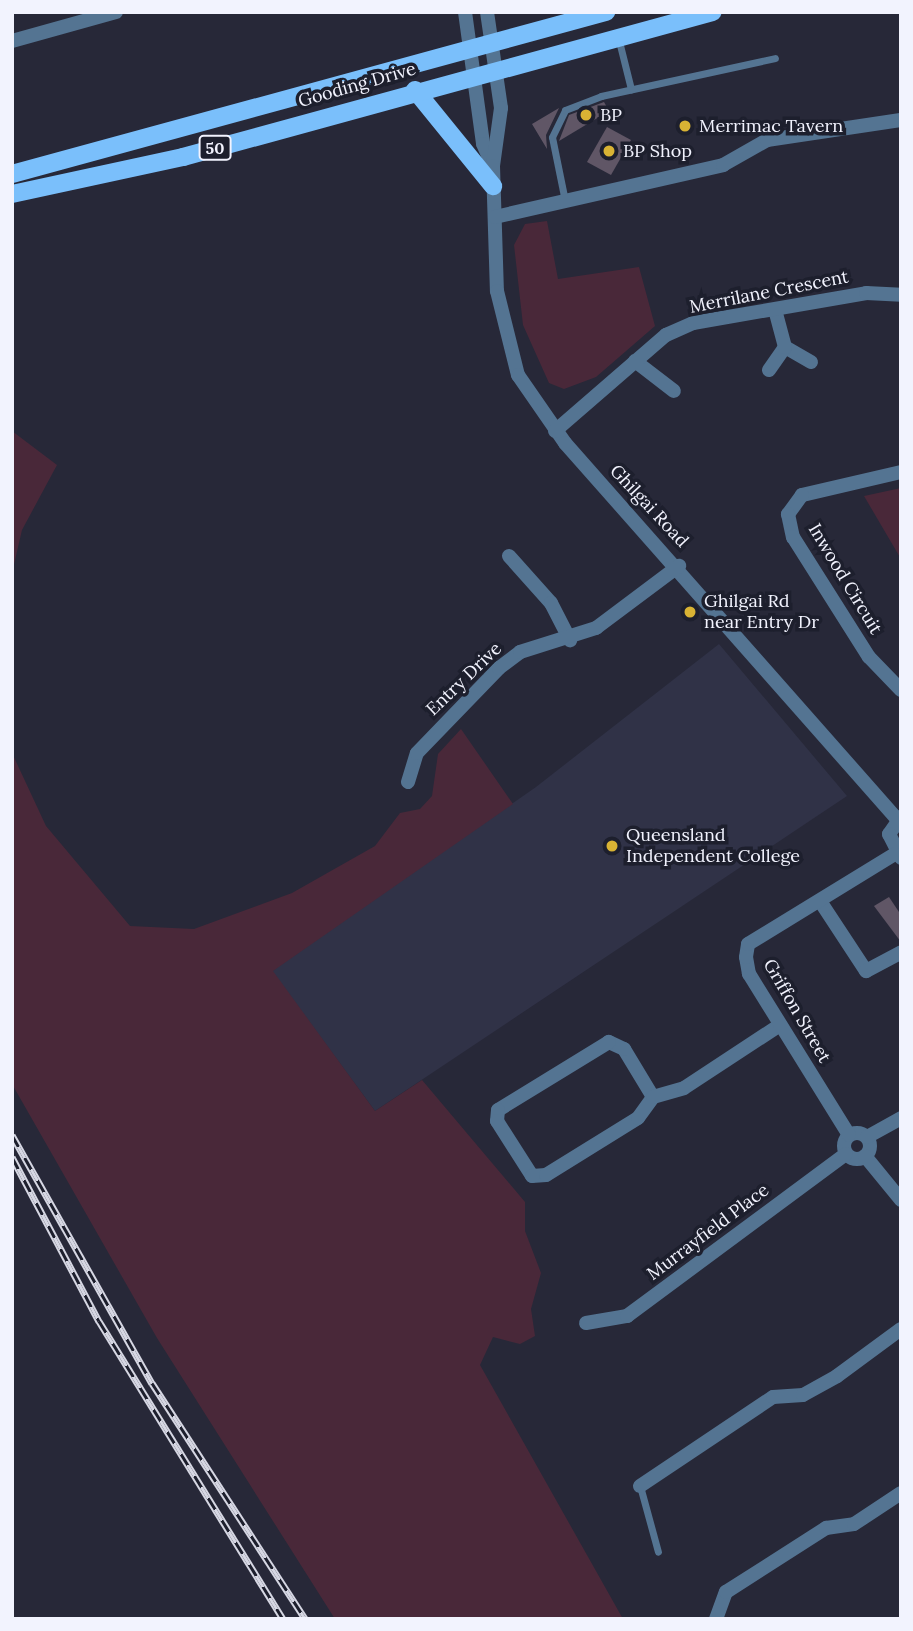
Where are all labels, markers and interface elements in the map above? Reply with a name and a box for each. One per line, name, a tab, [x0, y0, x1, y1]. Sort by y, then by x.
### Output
street label: Gooding Drive	[296, 58, 418, 112]
place label: BP	[600, 104, 622, 126]
marker: BP	[578, 107, 594, 123]
place label: Merrimac Tavern	[699, 115, 843, 137]
marker: Merrimac Tavern	[677, 118, 693, 134]
road number: 50	[198, 136, 232, 160]
place label: BP Shop	[623, 140, 692, 162]
marker: BP Shop	[601, 143, 617, 159]
street label: Merrilane Crescent	[688, 266, 850, 318]
street label: Ghilgai Road	[605, 460, 693, 552]
street label: Inwood Circuit	[803, 520, 887, 638]
place label: Ghilgai Rd near Entry Dr	[704, 591, 819, 634]
marker: Ghilgai Rd near Entry Dr	[682, 604, 698, 620]
street label: Entry Drive	[422, 638, 506, 720]
place label: Queensland Independent College	[626, 825, 800, 868]
marker: Queensland Independent College	[604, 838, 620, 854]
street label: Griffon Street	[759, 955, 835, 1067]
street label: Murrayfield Place	[643, 1179, 773, 1285]

